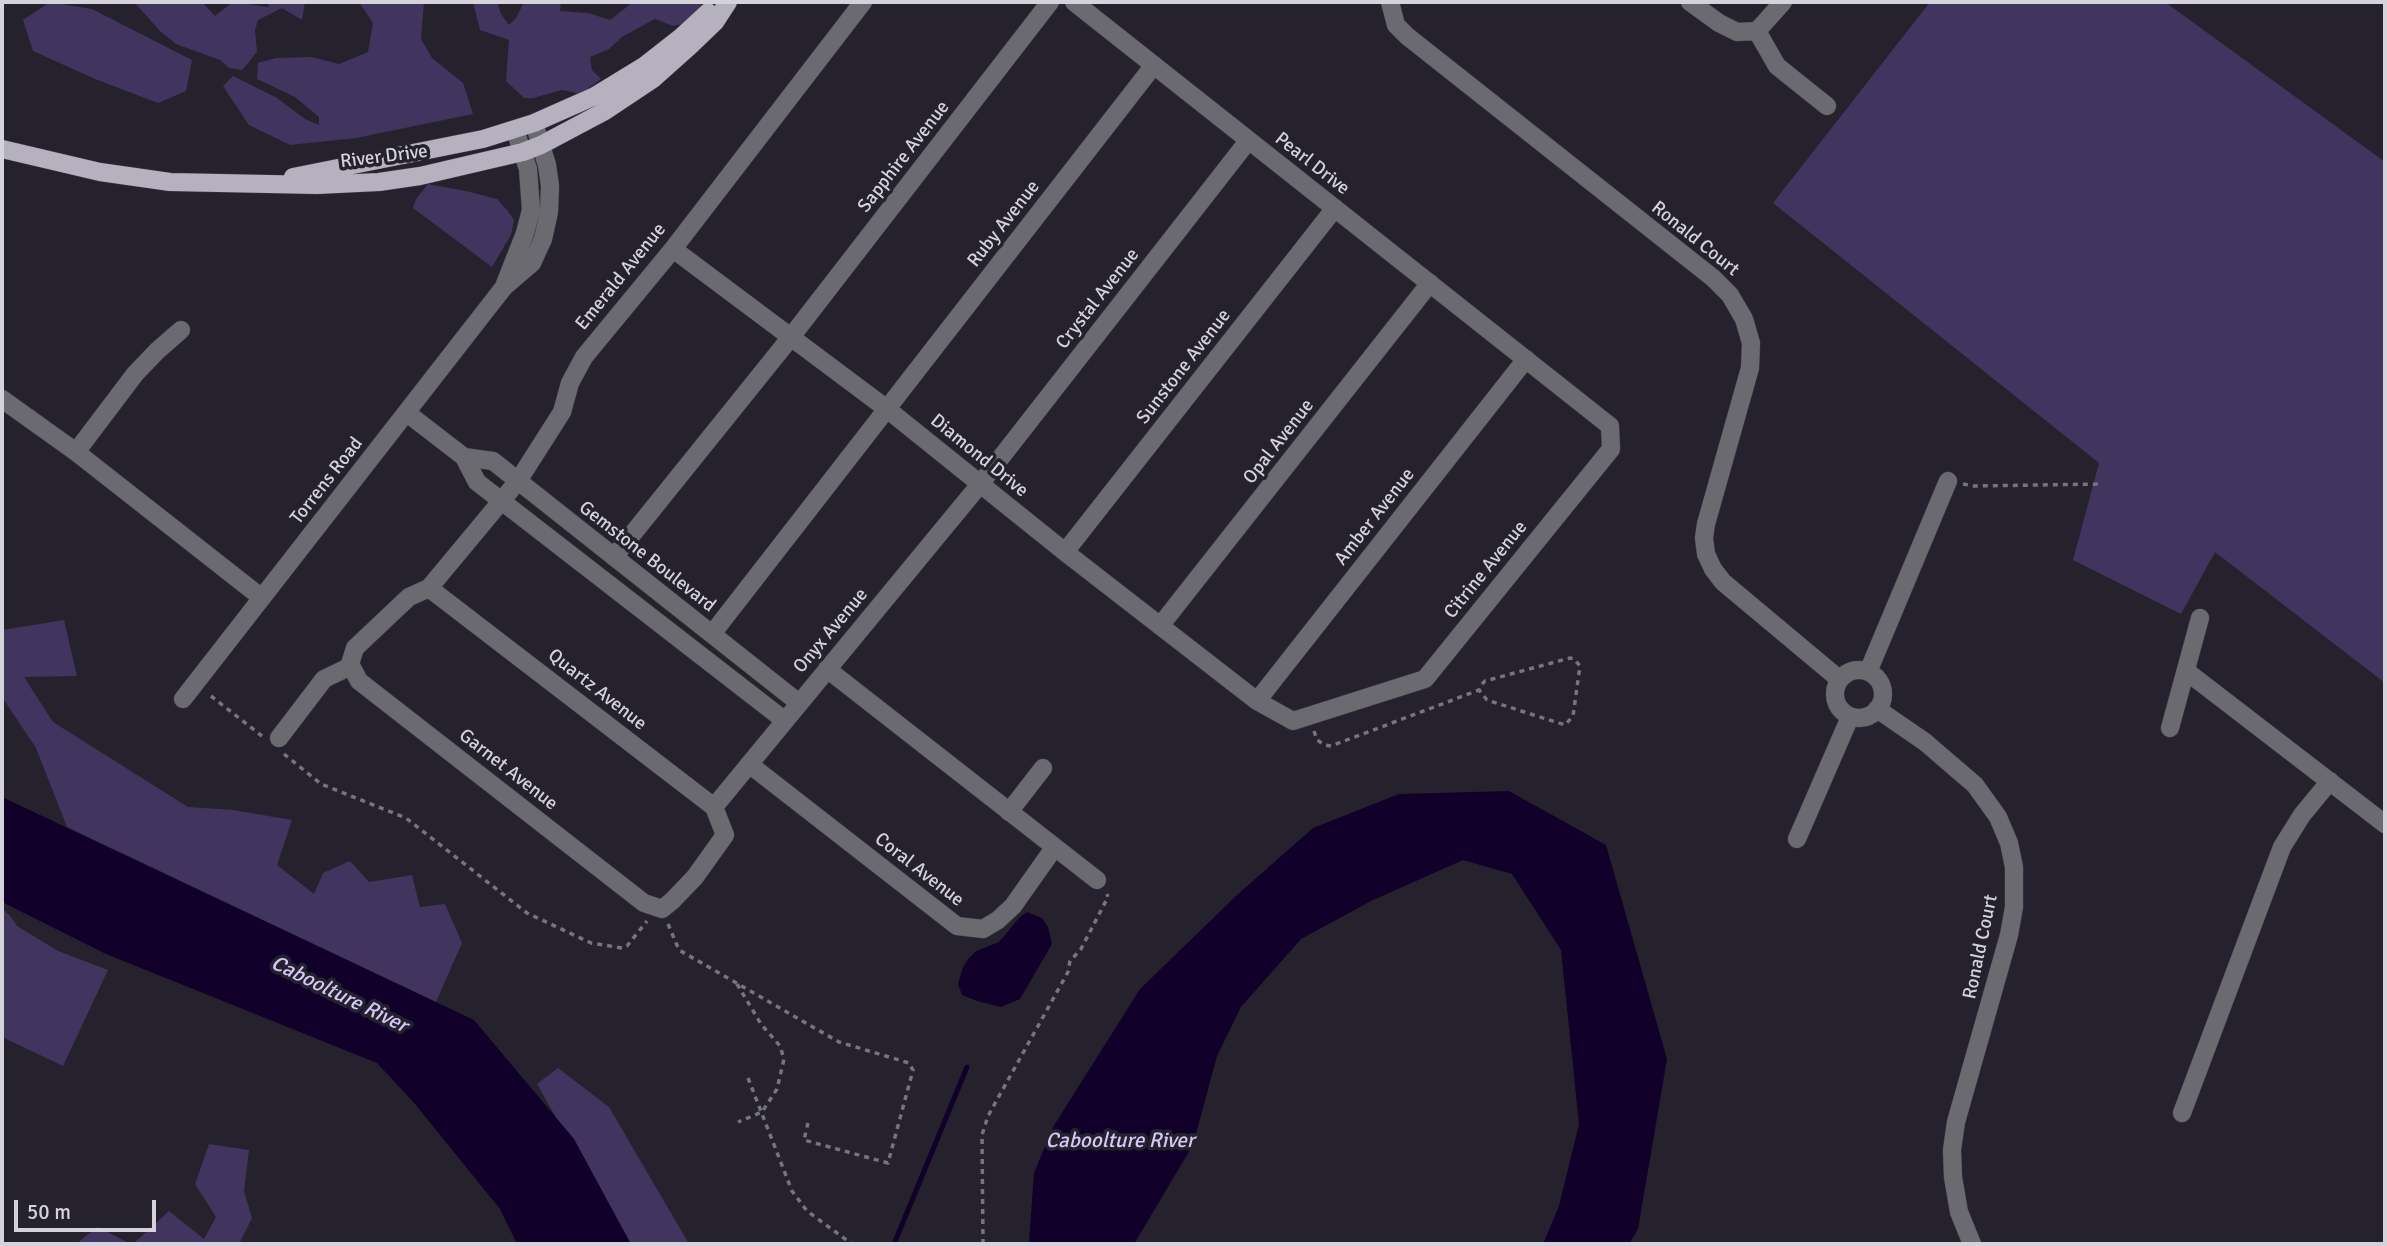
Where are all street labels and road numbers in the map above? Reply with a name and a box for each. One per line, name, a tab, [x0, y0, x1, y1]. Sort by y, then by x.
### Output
street label: Sapphire Avenue	[853, 97, 955, 217]
street label: Pearl Drive	[1270, 128, 1354, 200]
street label: River Drive	[339, 140, 429, 174]
street label: Ruby Avenue	[963, 176, 1045, 272]
street label: Ronald Court	[1646, 197, 1744, 281]
street label: Emerald Avenue	[571, 219, 671, 335]
street label: Crystal Avenue	[1052, 244, 1144, 354]
street label: Sunstone Avenue	[1132, 305, 1236, 429]
street label: Opal Avenue	[1239, 395, 1319, 489]
street label: Diamond Drive	[925, 410, 1033, 502]
street label: Torrens Road	[286, 433, 368, 529]
street label: Amber Avenue	[1330, 464, 1420, 570]
street label: Gemstone Boulevard	[574, 497, 720, 617]
street label: Citrine Avenue	[1440, 517, 1532, 623]
street label: Onyx Avenue	[789, 584, 873, 678]
street label: Quartz Avenue	[543, 644, 651, 736]
street label: Garnet Avenue	[454, 724, 562, 816]
street label: Coral Avenue	[870, 828, 968, 912]
street label: Ronald Court	[1959, 893, 2003, 1001]

